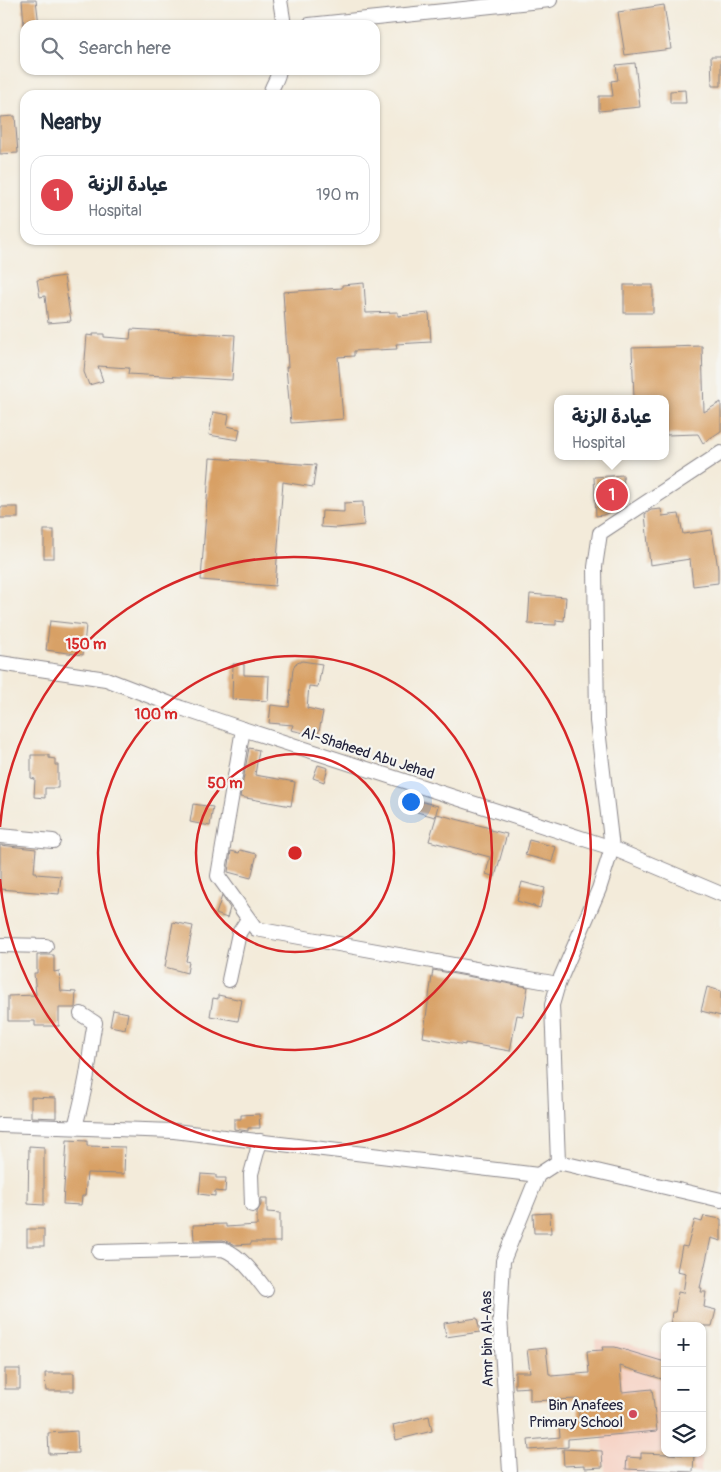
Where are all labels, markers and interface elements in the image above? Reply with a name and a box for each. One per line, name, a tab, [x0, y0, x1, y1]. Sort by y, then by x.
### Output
search box	[20, 20, 380, 75]
icon: search	[38, 34, 66, 62]
text: Search here	[78, 36, 171, 60]
text: Nearby	[40, 109, 101, 136]
text: عيادة الزنة	[88, 173, 168, 197]
text: 1	[54, 185, 60, 205]
text: 190 m	[316, 185, 359, 205]
text: Hospital	[88, 201, 142, 221]
popup	[554, 395, 669, 460]
text: عيادة الزنة	[572, 405, 651, 429]
text: Hospital	[572, 433, 626, 453]
pin: 1	[596, 476, 628, 514]
text: 150 m	[66, 635, 106, 654]
text: 100 m	[135, 705, 177, 724]
street label: Al-Shaheed Abu Jehad	[299, 723, 437, 784]
text: 50 m	[208, 774, 242, 793]
your location	[398, 789, 424, 815]
centre of rings	[286, 844, 304, 862]
street label: Amr bin Al-Aas	[477, 1290, 498, 1387]
map controls	[661, 1322, 706, 1457]
button: +	[661, 1322, 706, 1367]
button: −	[661, 1367, 706, 1412]
place label: Bin Anafees Primary School	[529, 1396, 623, 1432]
marker: Bin Anafees Primary School	[627, 1408, 639, 1420]
button: layers	[661, 1412, 706, 1457]

